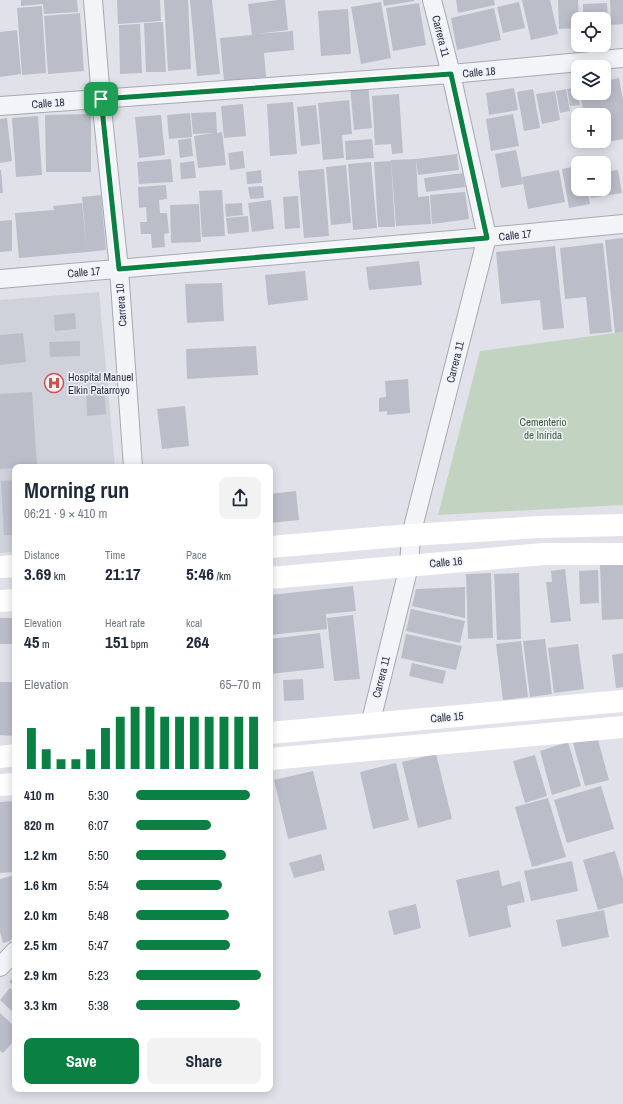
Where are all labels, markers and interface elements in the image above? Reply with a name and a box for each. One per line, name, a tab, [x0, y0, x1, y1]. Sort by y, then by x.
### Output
map controls	[571, 12, 611, 196]
button: locate	[571, 12, 611, 52]
street label: Carrera 11	[429, 14, 453, 58]
button: layers	[571, 60, 611, 100]
street label: Calle 18	[462, 64, 496, 80]
pin	[84, 82, 118, 116]
icon: arrive	[90, 88, 112, 110]
street label: Calle 18	[31, 95, 65, 111]
button: +	[571, 108, 611, 148]
button: −	[571, 156, 611, 196]
street label: Calle 17	[498, 226, 532, 244]
street label: Calle 17	[67, 264, 101, 280]
street label: Carrera 10	[113, 283, 129, 327]
street label: Carrera 11	[443, 340, 467, 384]
place label: Hospital Manuel Elkin Patarroyo	[68, 370, 133, 397]
hospital icon: Hospital Manuel Elkin Patarroyo	[43, 372, 65, 394]
park label: Cementerio de Inírida	[519, 415, 567, 442]
text: Morning run	[24, 475, 129, 505]
button: share	[219, 477, 261, 519]
text: 06:21 · 9 × 410 m	[24, 505, 107, 522]
text: Distance	[24, 548, 60, 562]
text: Time	[105, 548, 125, 562]
text: Pace	[186, 548, 207, 562]
street label: Calle 16	[429, 554, 463, 570]
text: 3.69	[24, 562, 51, 585]
text: 21:17	[105, 562, 141, 585]
text: 5:46	[186, 562, 214, 585]
text: km	[51, 569, 66, 583]
text: /km	[214, 569, 231, 583]
text: Elevation	[24, 616, 62, 630]
text: Heart rate	[105, 616, 145, 630]
text: kcal	[186, 616, 202, 630]
text: 45	[24, 630, 40, 653]
text: 151	[105, 630, 128, 653]
text: 264	[186, 630, 209, 653]
text: m	[40, 637, 50, 651]
text: bpm	[128, 637, 148, 651]
street label: Carrera 11	[369, 655, 393, 699]
text: Elevation	[24, 676, 68, 693]
text: 65–70 m	[220, 676, 261, 693]
street label: Calle 15	[430, 709, 464, 725]
text: 410 m	[24, 787, 54, 804]
text: 5:30	[88, 787, 109, 804]
text: 820 m	[24, 817, 54, 834]
text: 6:07	[88, 817, 109, 834]
text: 1.2 km	[24, 847, 57, 864]
text: 5:50	[88, 847, 109, 864]
text: 1.6 km	[24, 877, 57, 894]
text: 5:54	[88, 877, 109, 894]
text: 2.0 km	[24, 907, 57, 924]
text: 5:48	[88, 907, 109, 924]
text: 2.5 km	[24, 937, 57, 954]
text: 5:47	[88, 937, 109, 954]
text: 2.9 km	[24, 967, 57, 984]
text: 5:23	[88, 967, 109, 984]
text: 3.3 km	[24, 997, 57, 1014]
text: 5:38	[88, 997, 109, 1014]
button: Save	[24, 1038, 139, 1084]
button: Share	[147, 1038, 261, 1084]

